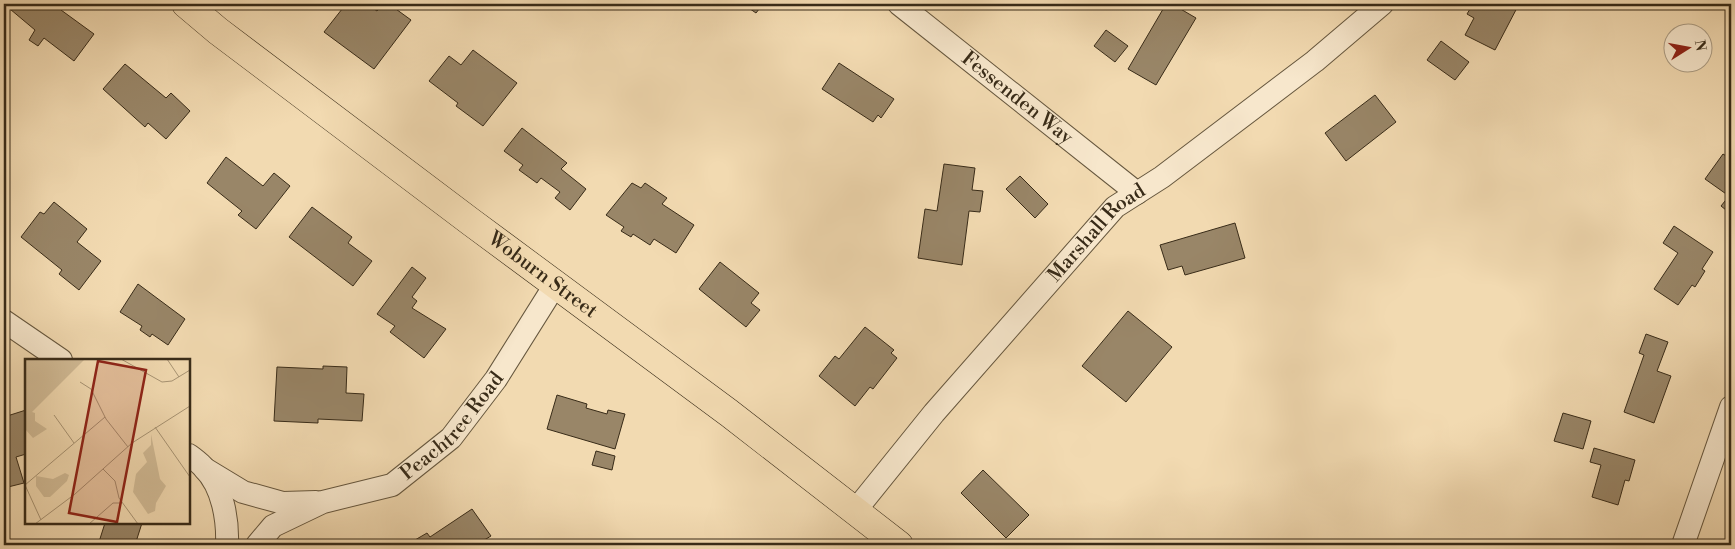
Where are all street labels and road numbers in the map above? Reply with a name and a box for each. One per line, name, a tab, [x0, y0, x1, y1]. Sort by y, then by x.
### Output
street label: Fessenden Way	[956, 46, 1078, 150]
street label: Marshall Road	[1042, 178, 1151, 287]
street label: Woburn Street	[482, 226, 602, 324]
street label: Peachtree Road	[395, 367, 510, 486]

